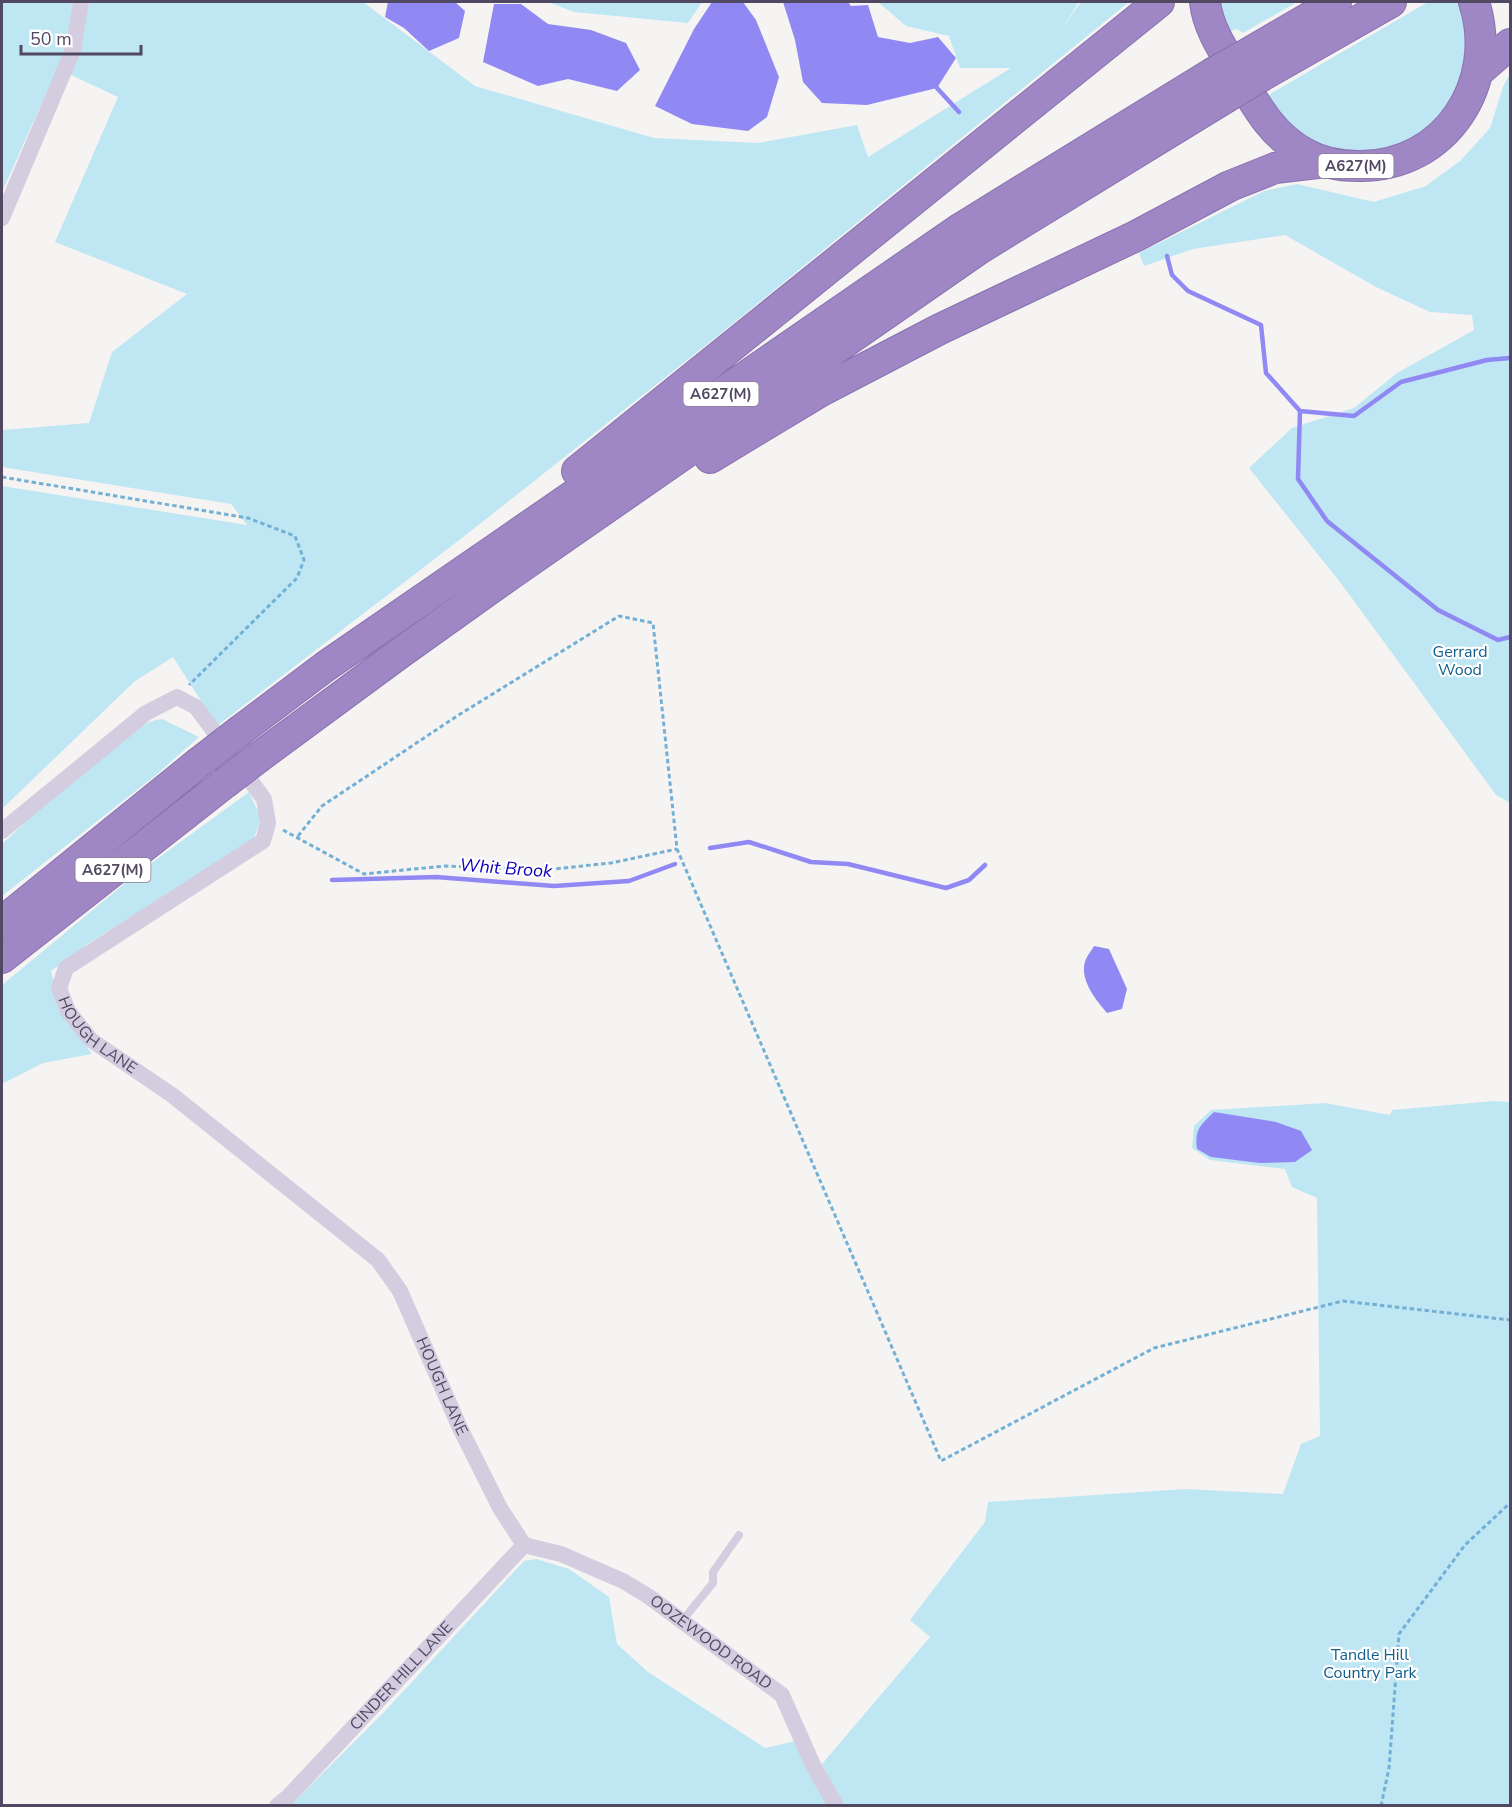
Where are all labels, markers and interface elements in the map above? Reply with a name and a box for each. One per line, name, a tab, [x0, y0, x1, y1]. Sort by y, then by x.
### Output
scale bar	[21, 18, 141, 56]
text: 50 m	[30, 27, 72, 51]
road number: A627(M)	[1318, 154, 1394, 178]
road number: A627(M)	[684, 382, 758, 406]
park label: Gerrard Wood	[1433, 641, 1487, 681]
water label: Whit Brook	[459, 853, 554, 883]
road number: A627(M)	[76, 858, 150, 882]
street label: HOUGH LANE	[52, 993, 141, 1079]
street label: HOUGH LANE	[410, 1334, 473, 1439]
street label: OOZEWOOD ROAD	[645, 1590, 777, 1695]
street label: CINDER HILL LANE	[345, 1617, 458, 1735]
park label: Tandle Hill Country Park	[1323, 1644, 1418, 1684]

